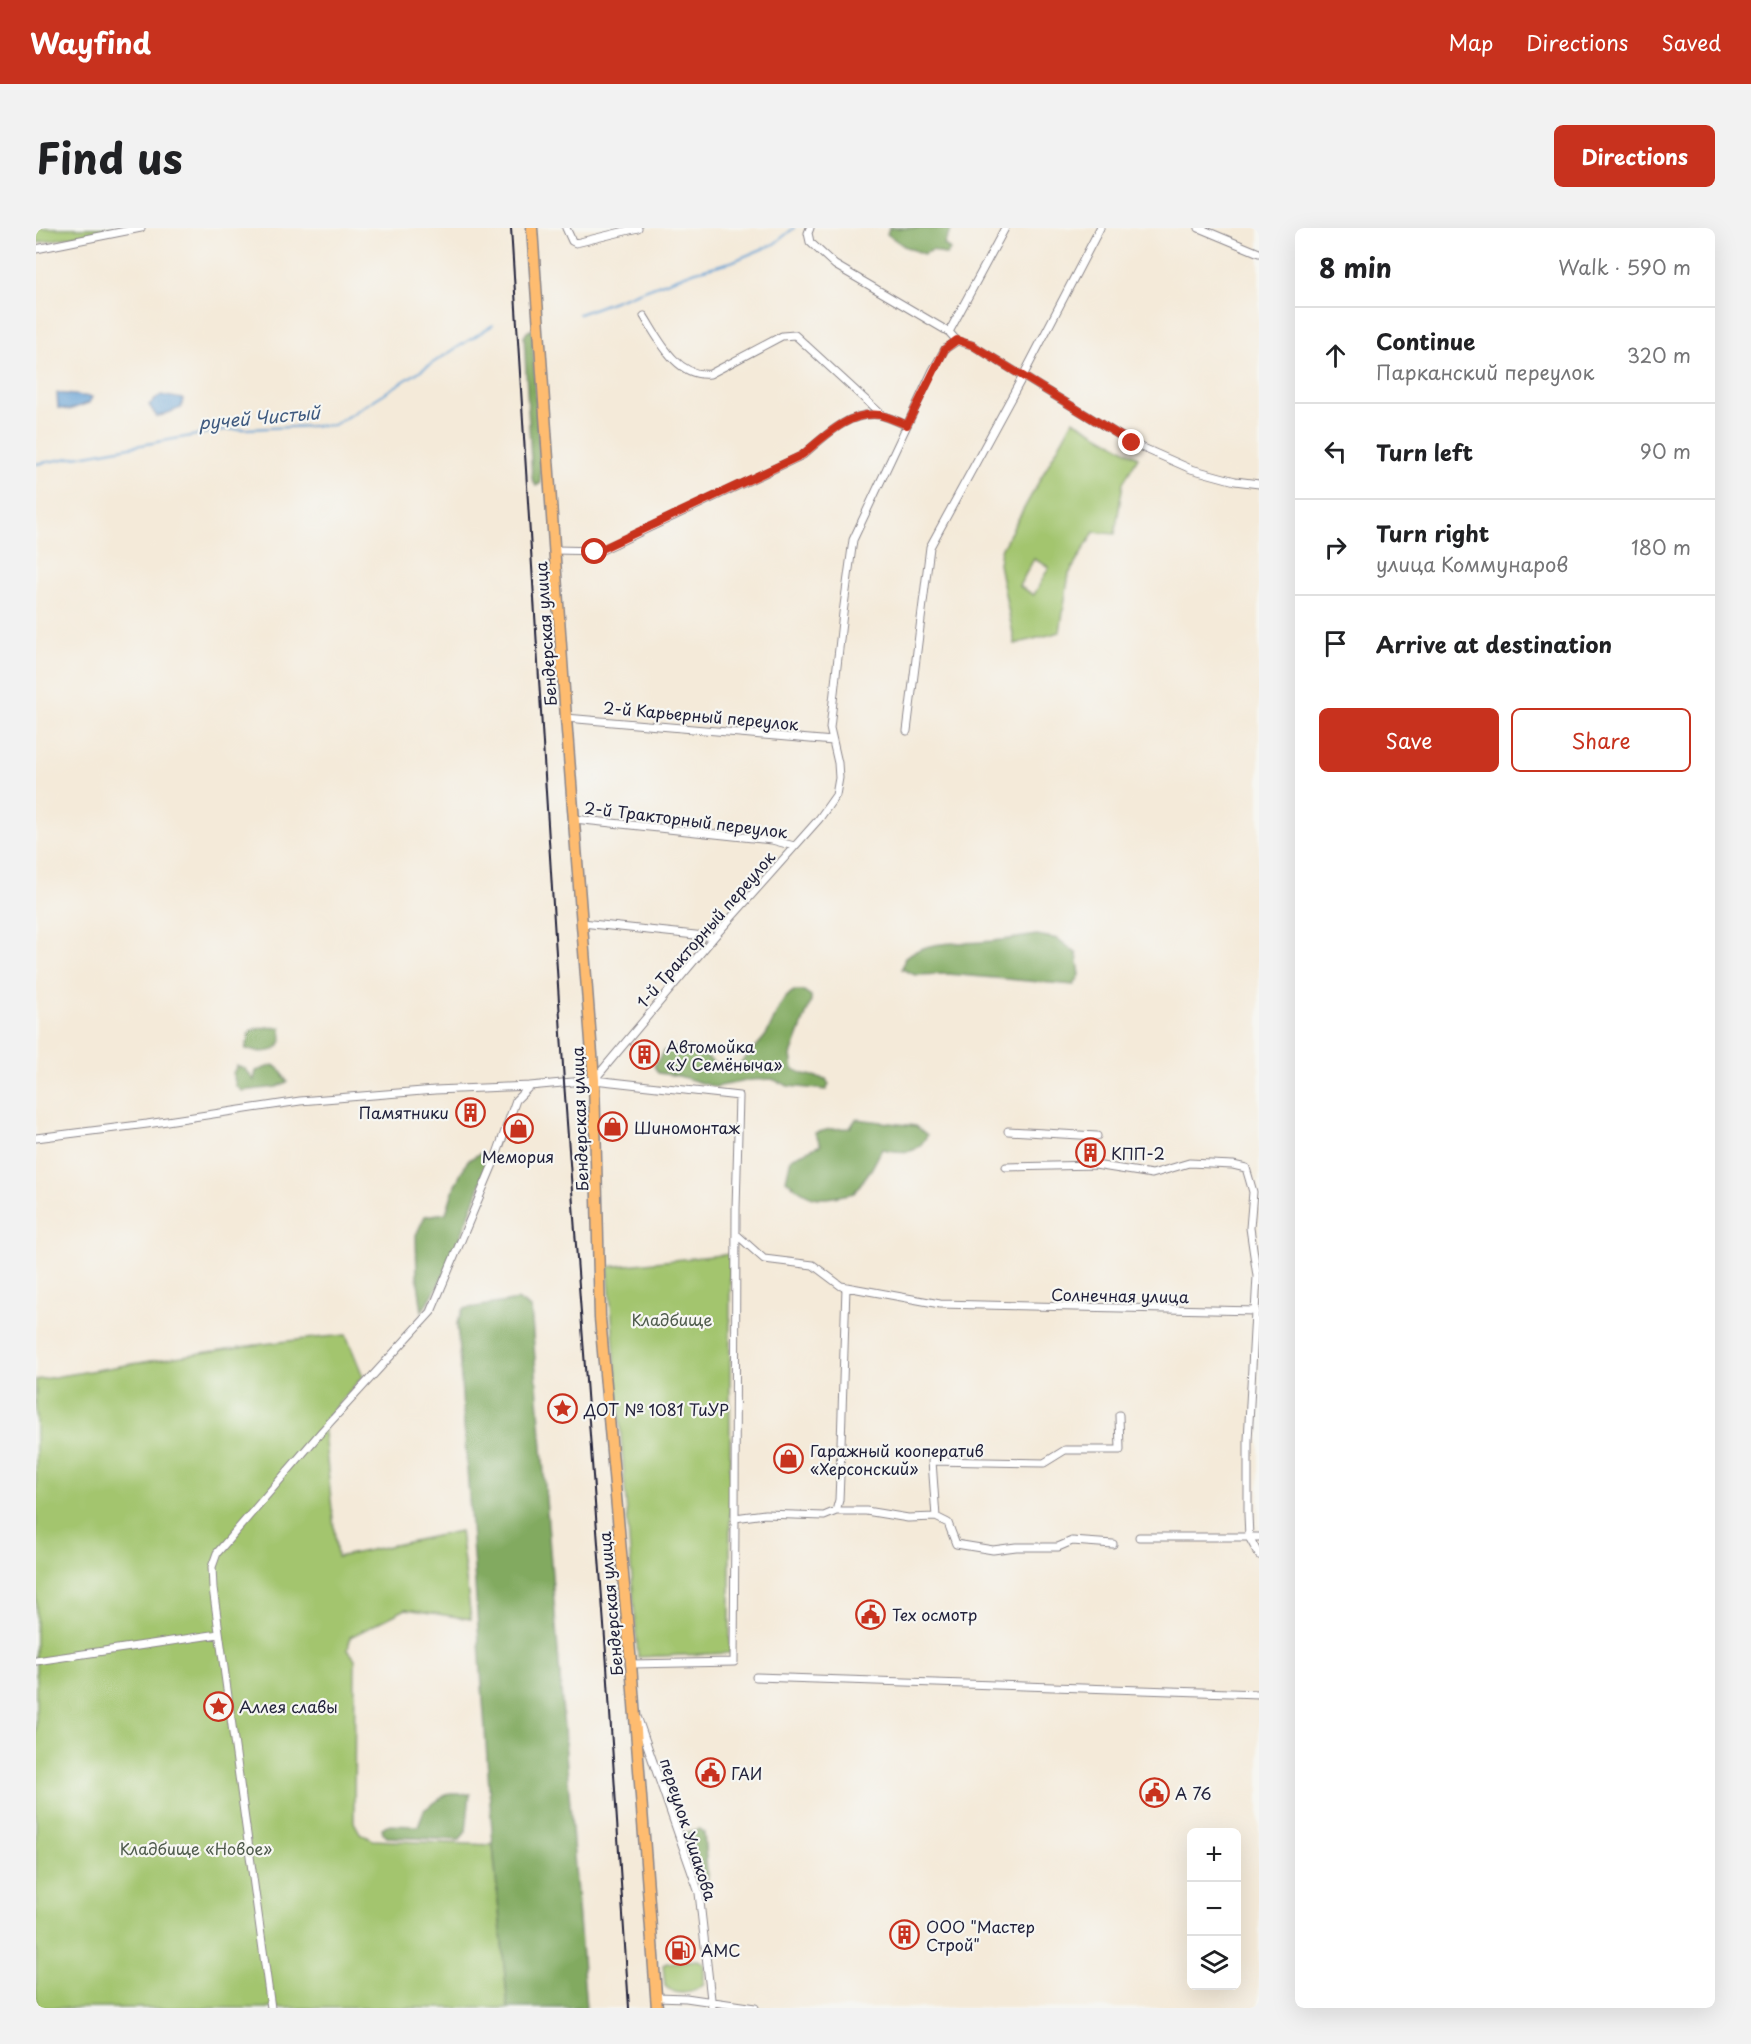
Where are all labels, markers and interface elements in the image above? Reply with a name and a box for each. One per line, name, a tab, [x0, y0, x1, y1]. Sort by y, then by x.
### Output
text: Wayfind	[30, 21, 151, 64]
text: Map	[1448, 26, 1493, 58]
text: Directions	[1526, 26, 1628, 58]
text: Saved	[1661, 26, 1721, 58]
text: Find us	[36, 125, 183, 188]
button: Directions	[1554, 125, 1715, 187]
text: 8 min	[1319, 248, 1392, 287]
text: Walk · 590 m	[1558, 252, 1691, 282]
text: Continue	[1376, 324, 1475, 357]
icon: ahead	[1319, 339, 1352, 372]
text: 320 m	[1627, 340, 1691, 370]
text: Парканский переулок	[1376, 357, 1594, 387]
water label: ручей Чистый	[197, 398, 323, 436]
route end	[1118, 429, 1144, 455]
icon: left	[1319, 435, 1352, 468]
text: Turn left	[1376, 435, 1473, 468]
text: 90 m	[1640, 436, 1691, 466]
text: Turn right	[1376, 516, 1489, 549]
icon: right	[1319, 531, 1352, 564]
text: 180 m	[1631, 532, 1691, 562]
route start	[581, 538, 607, 564]
text: улица Коммунаров	[1376, 549, 1568, 579]
street label: Бендерская улица	[528, 561, 562, 707]
icon: arrive	[1319, 627, 1352, 660]
text: Arrive at destination	[1376, 627, 1612, 660]
street label: 2-й Карьерный переулок	[602, 695, 800, 736]
button: Save	[1319, 708, 1499, 772]
button: Share	[1511, 708, 1691, 772]
street label: 2-й Тракторный переулок	[583, 795, 790, 843]
street label: 1-й Тракторный переулок	[630, 845, 780, 1013]
place label: Автомойка «У Семёныча»	[666, 1034, 783, 1076]
building icon: Автомойка «У Семёныча»	[629, 1039, 661, 1071]
street label: Бендерская улица	[564, 1046, 594, 1192]
building icon: Памятники	[454, 1096, 486, 1128]
place label: Памятники	[359, 1100, 449, 1124]
shop icon: Шиномонтаж	[597, 1111, 629, 1143]
shop icon: Мемория	[502, 1112, 534, 1144]
place label: Шиномонтаж	[634, 1115, 740, 1139]
building icon: КПП-2	[1074, 1137, 1106, 1169]
place label: КПП-2	[1111, 1141, 1165, 1165]
place label: Мемория	[482, 1144, 554, 1168]
street label: Солнечная улица	[1051, 1282, 1189, 1308]
park label: Кладбище	[632, 1307, 712, 1331]
place icon: ДОТ № 1081 ТиУР	[547, 1393, 579, 1425]
place label: ДОТ № 1081 ТиУР	[583, 1397, 729, 1421]
place label: Гаражный кооператив «Херсонский»	[810, 1438, 984, 1480]
shop icon: Гаражный кооператив «Херсонский»	[773, 1443, 805, 1475]
street label: Бендерская улица	[592, 1531, 628, 1677]
public building icon: Тех осмотр	[855, 1598, 887, 1630]
place label: Тех осмотр	[892, 1602, 977, 1626]
place icon: Аллея славы	[202, 1690, 234, 1722]
place label: Аллея славы	[239, 1694, 338, 1718]
street label: переулок Ушакова	[655, 1755, 723, 1903]
public building icon: ГАИ	[694, 1757, 726, 1789]
place label: ГАИ	[731, 1761, 763, 1785]
public building icon: А 76	[1138, 1777, 1170, 1809]
place label: А 76	[1175, 1781, 1211, 1805]
map controls	[1187, 1828, 1241, 1990]
button: +	[1187, 1828, 1241, 1882]
park label: Кладбище «Новое»	[120, 1836, 272, 1860]
button: −	[1187, 1882, 1241, 1936]
place label: ООО "Мастер Строй"	[926, 1914, 1035, 1956]
building icon: ООО "Мастер Строй"	[889, 1919, 921, 1951]
fuel station icon: АМС	[664, 1934, 696, 1966]
button: layers	[1187, 1936, 1241, 1990]
place label: АМС	[701, 1938, 741, 1962]

